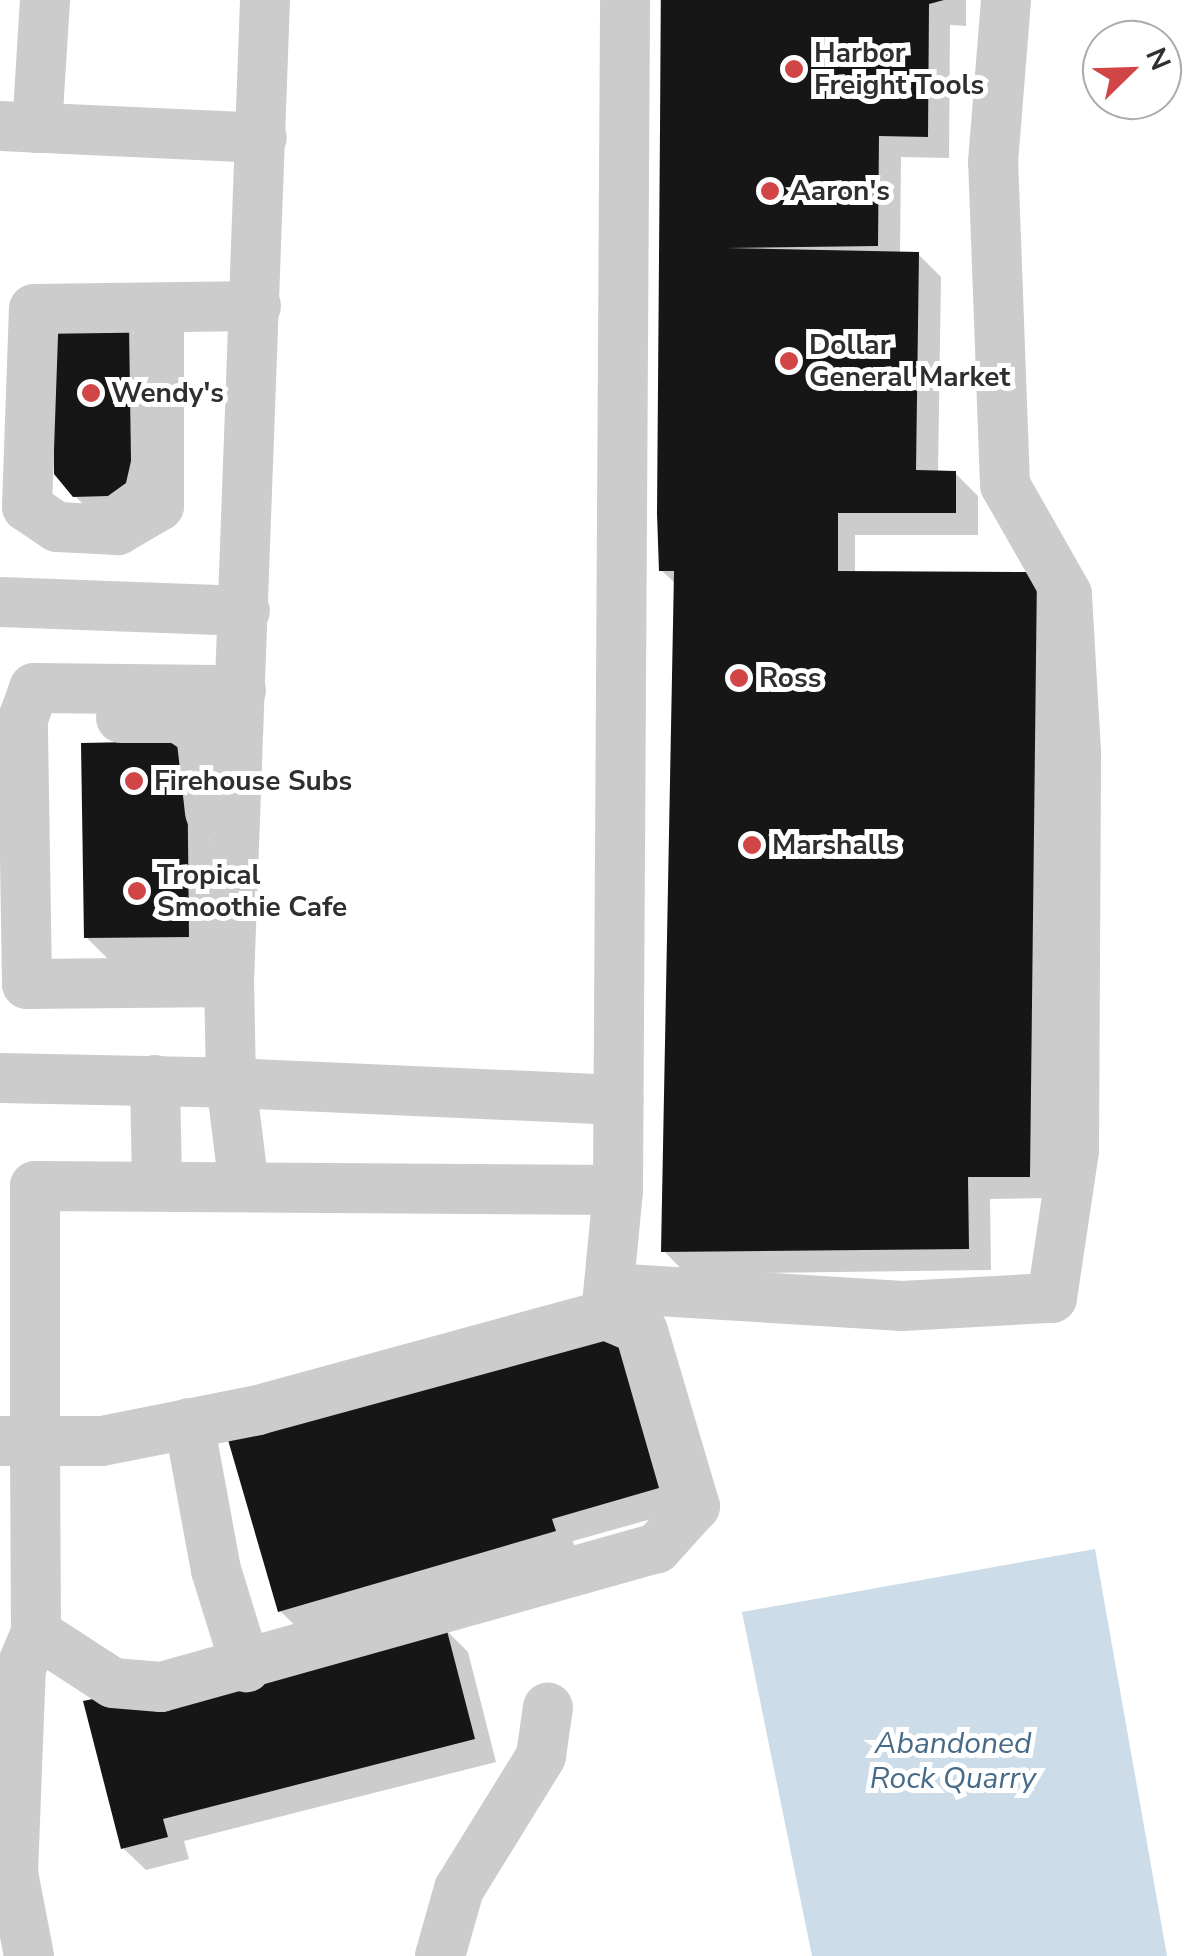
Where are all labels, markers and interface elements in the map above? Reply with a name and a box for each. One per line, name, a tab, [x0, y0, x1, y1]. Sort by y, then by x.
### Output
north arrow	[1082, 20, 1182, 120]
place label: Harbor Freight Tools	[814, 36, 984, 102]
text: N	[1136, 42, 1179, 76]
marker: Harbor Freight Tools	[783, 58, 805, 80]
place label: Aaron's	[790, 174, 890, 208]
marker: Aaron's	[759, 180, 781, 202]
place label: Dollar General Market	[809, 328, 1010, 394]
marker: Dollar General Market	[778, 350, 800, 372]
place label: Wendy's	[111, 376, 224, 410]
marker: Wendy's	[80, 382, 102, 404]
place label: Ross	[759, 661, 821, 695]
marker: Ross	[728, 667, 750, 689]
place label: Firehouse Subs	[154, 764, 352, 798]
marker: Firehouse Subs	[123, 770, 145, 792]
place label: Marshalls	[772, 828, 899, 862]
marker: Marshalls	[741, 834, 763, 856]
place label: Tropical Smoothie Cafe	[157, 858, 347, 924]
marker: Tropical Smoothie Cafe	[126, 880, 148, 902]
water label: Abandoned Rock Quarry	[870, 1726, 1036, 1796]

